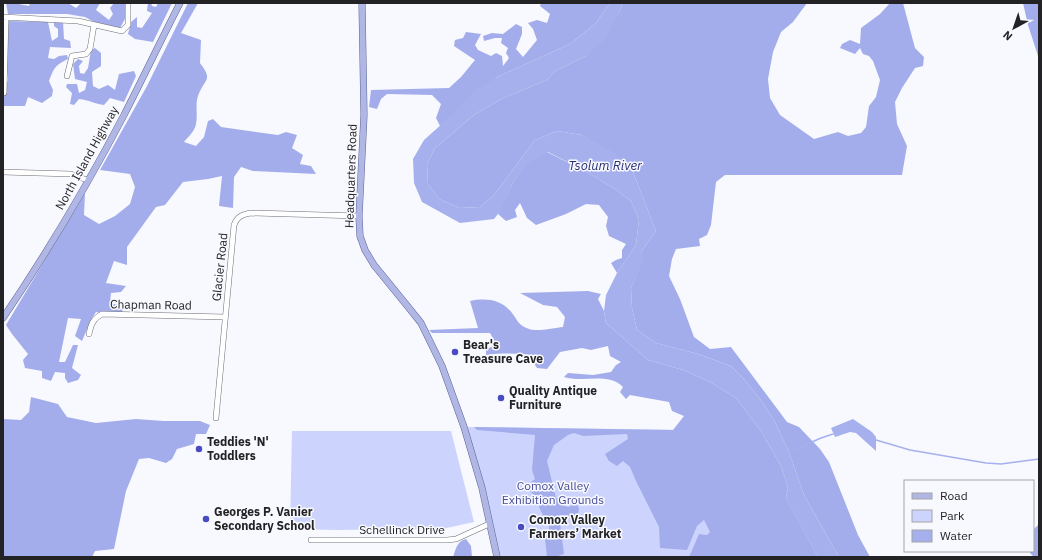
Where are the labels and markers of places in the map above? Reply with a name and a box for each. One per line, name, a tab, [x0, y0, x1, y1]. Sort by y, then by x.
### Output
place label: Bear's Treasure Cave	[463, 337, 543, 366]
marker: Bear's Treasure Cave	[450, 347, 460, 357]
place label: Quality Antique Furniture	[509, 383, 597, 412]
marker: Quality Antique Furniture	[496, 393, 506, 403]
place label: Teddies 'N' Toddlers	[207, 434, 269, 463]
marker: Teddies 'N' Toddlers	[194, 444, 204, 454]
place label: Georges P. Vanier Secondary School	[214, 504, 315, 533]
place label: Comox Valley Farmers’ Market	[529, 512, 622, 541]
marker: Georges P. Vanier Secondary School	[201, 514, 211, 524]
marker: Comox Valley Farmers’ Market	[516, 522, 526, 532]

